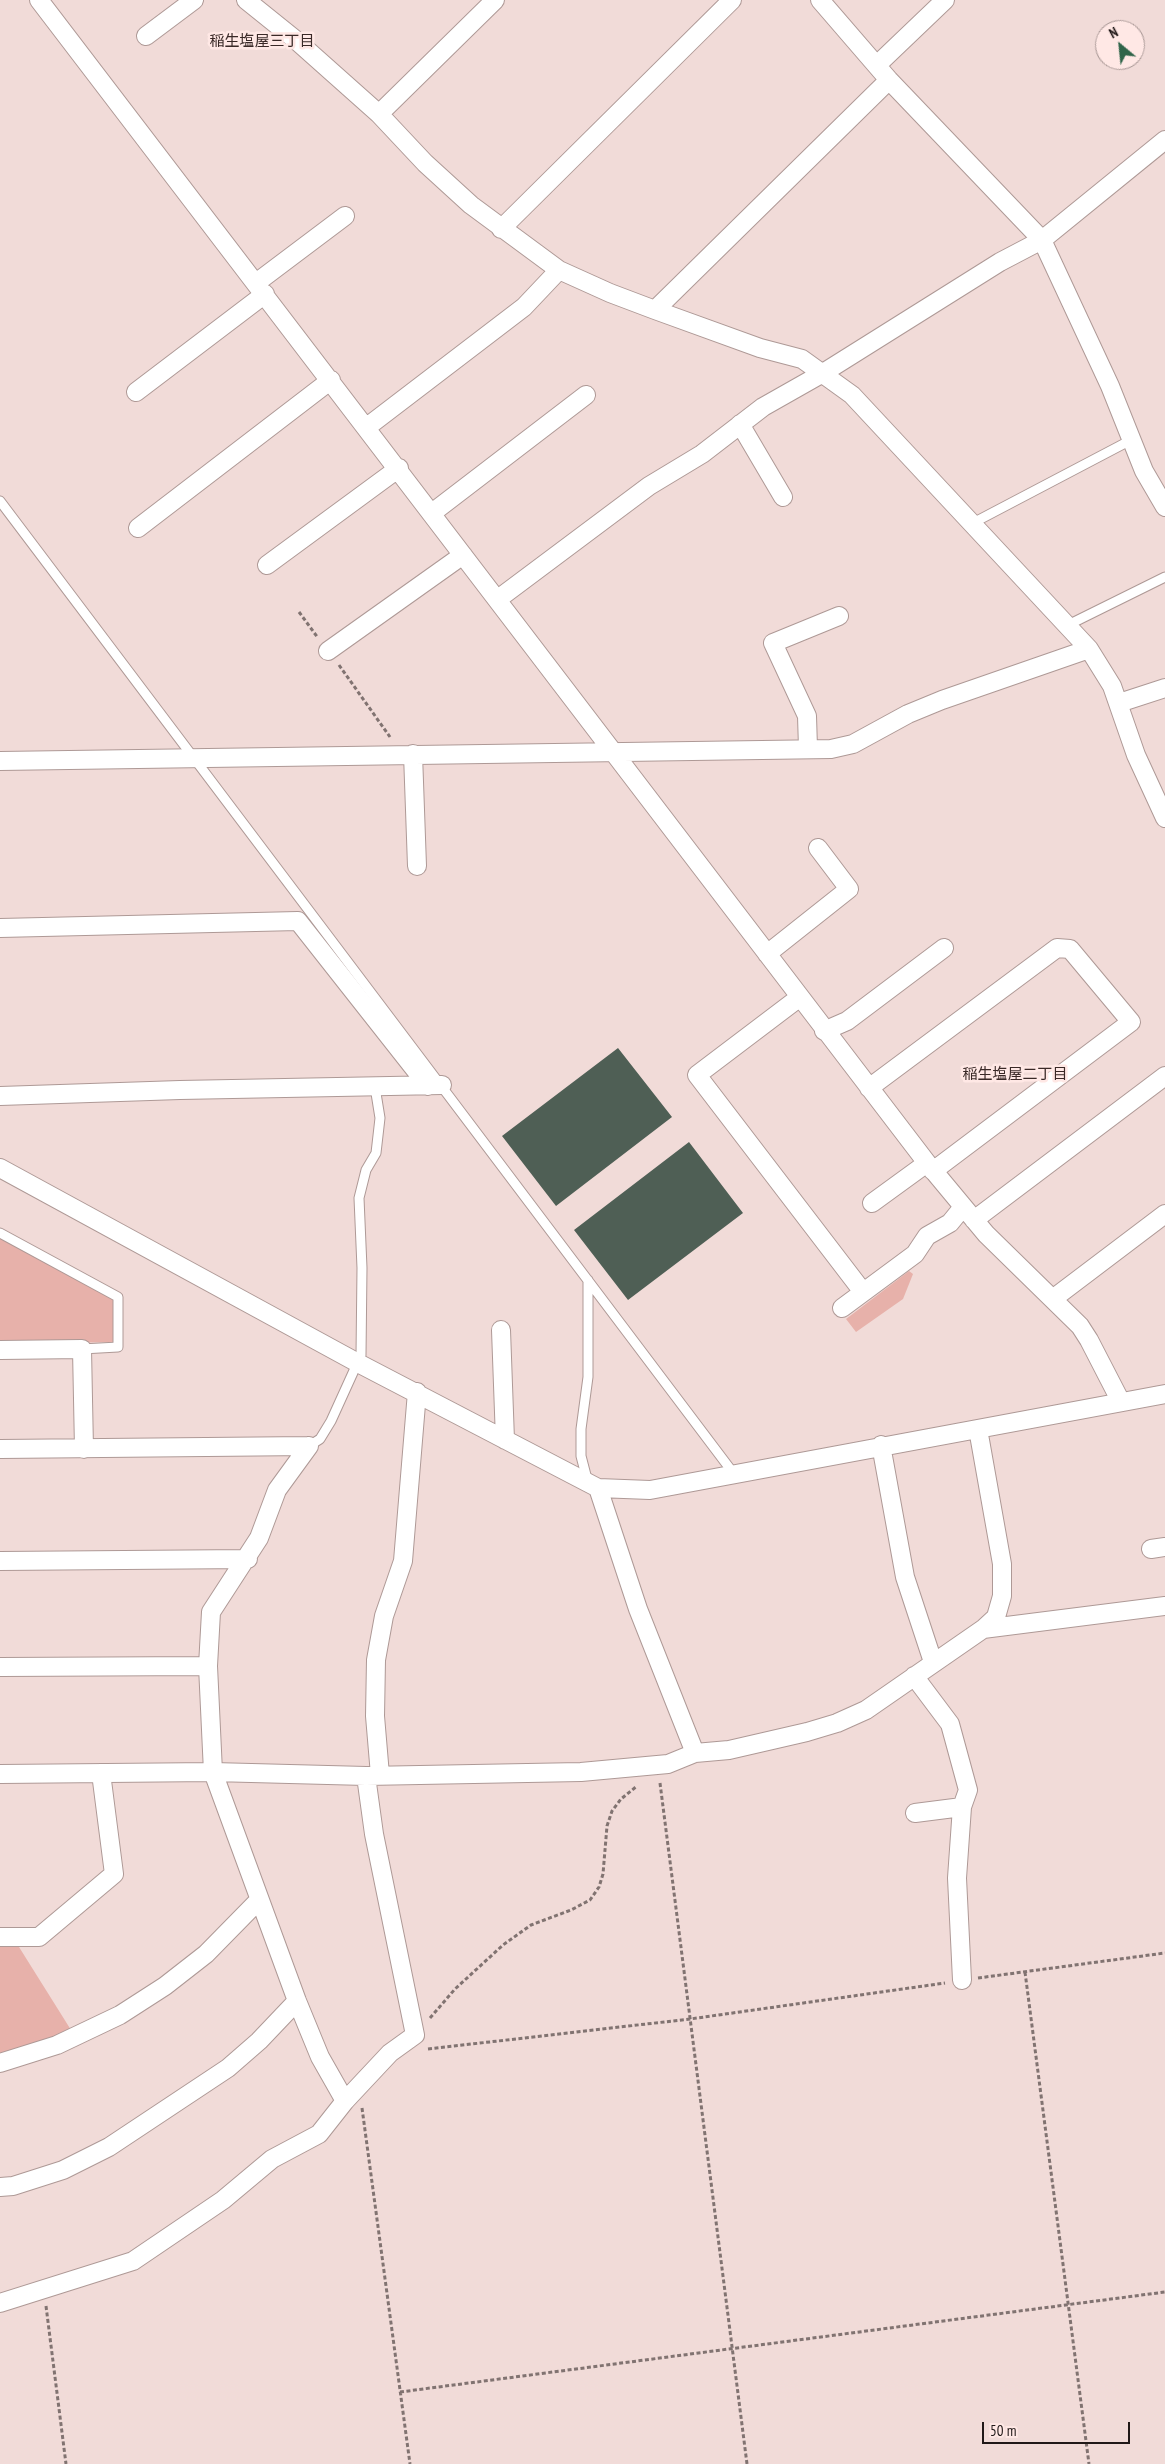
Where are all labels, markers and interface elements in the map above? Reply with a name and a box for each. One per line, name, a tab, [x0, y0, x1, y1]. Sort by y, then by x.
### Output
north arrow	[1095, 20, 1145, 70]
text: N	[1106, 23, 1121, 42]
district label: 稲生塩屋三丁目	[210, 33, 314, 51]
district label: 稲生塩屋二丁目	[963, 1066, 1067, 1084]
scale bar	[985, 2412, 1132, 2444]
text: 50 m	[990, 2421, 1016, 2440]

